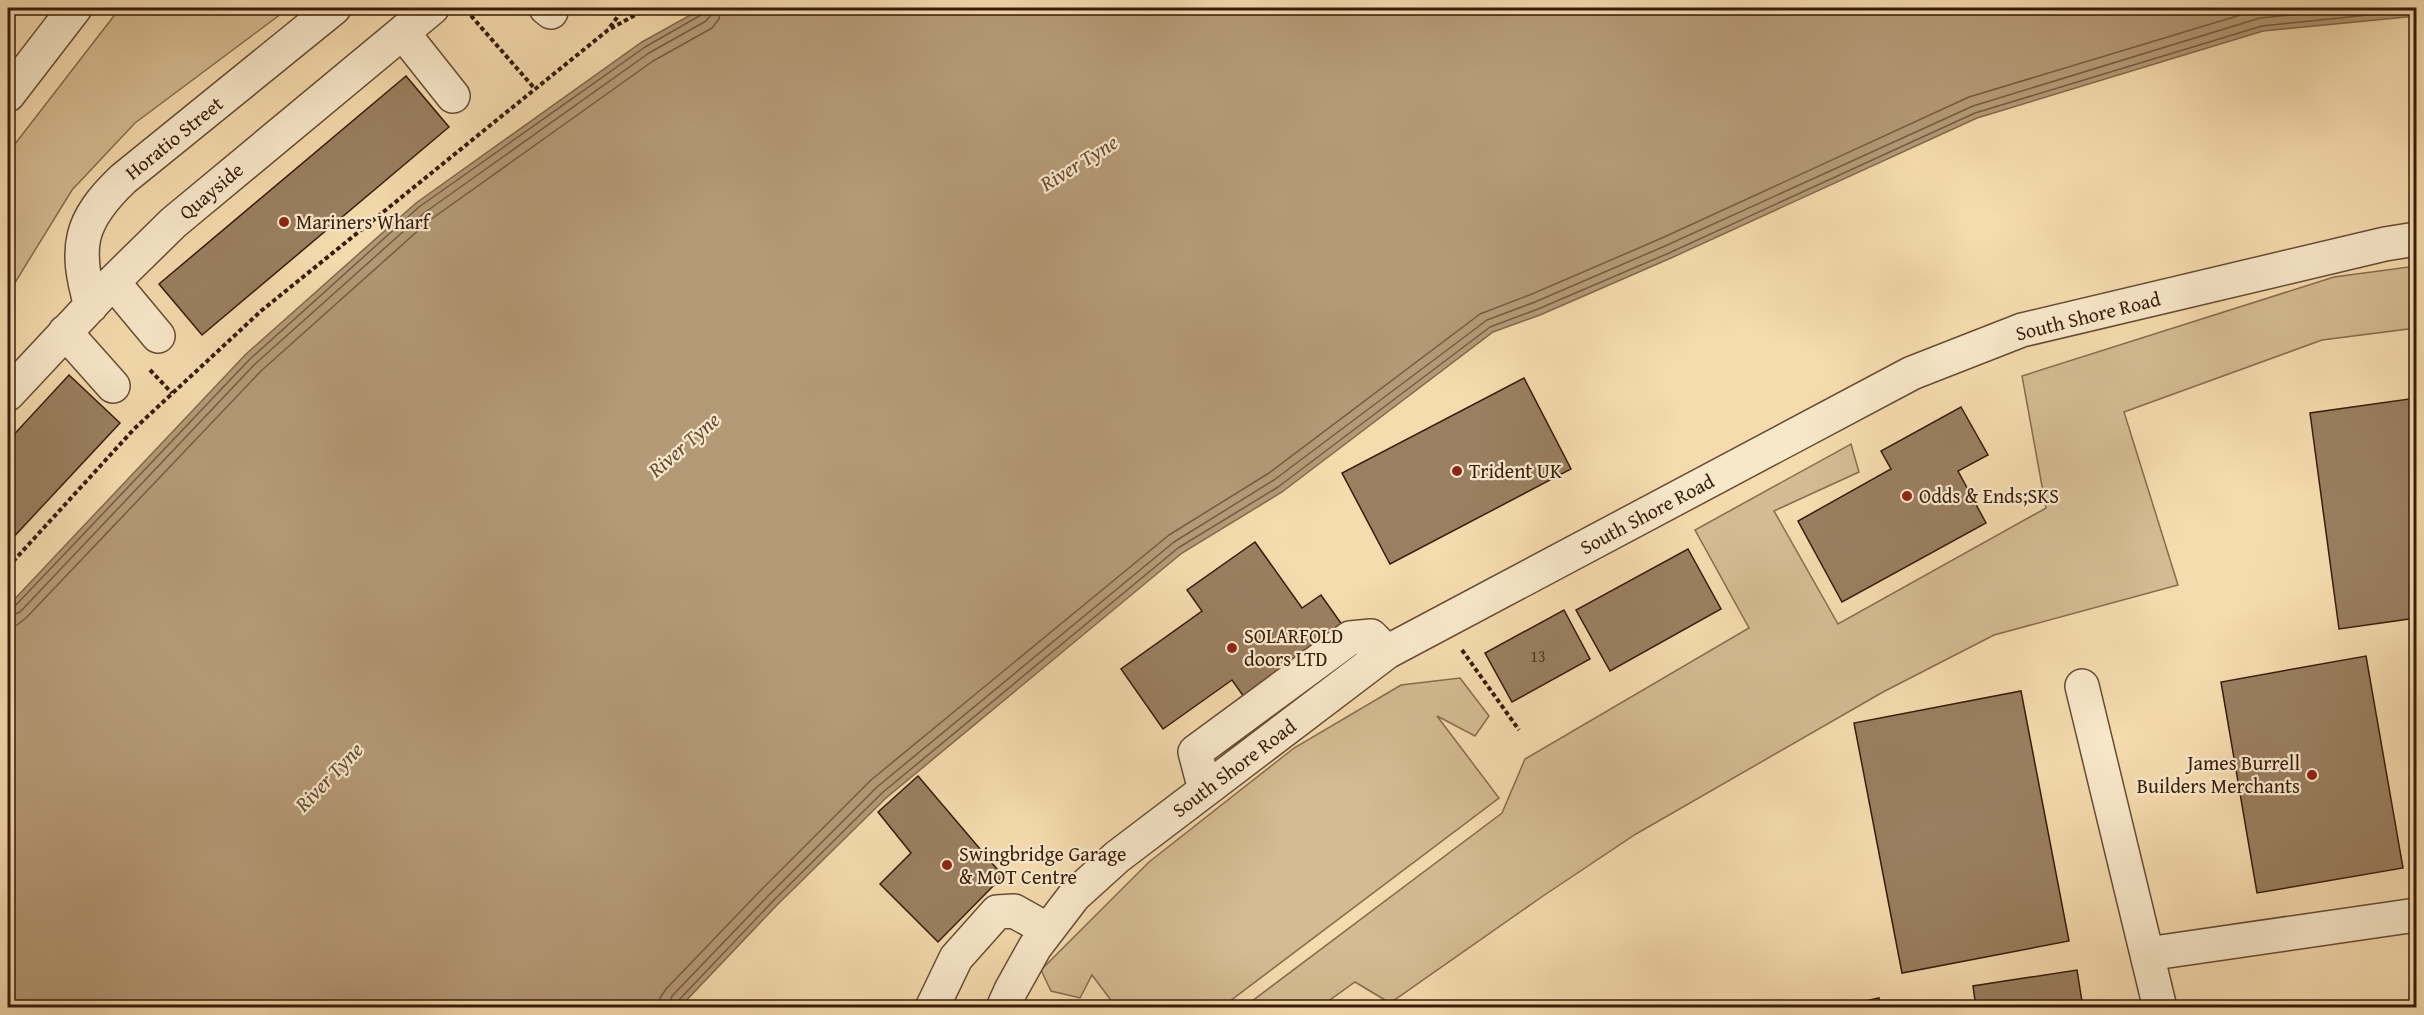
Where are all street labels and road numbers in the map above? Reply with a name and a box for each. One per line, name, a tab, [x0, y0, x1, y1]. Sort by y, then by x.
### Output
street label: Horatio Street	[118, 89, 229, 186]
street label: Quayside	[172, 155, 249, 226]
street label: South Shore Road	[2012, 283, 2164, 348]
street label: South Shore Road	[1575, 466, 1719, 561]
street label: South Shore Road	[1166, 711, 1302, 824]

